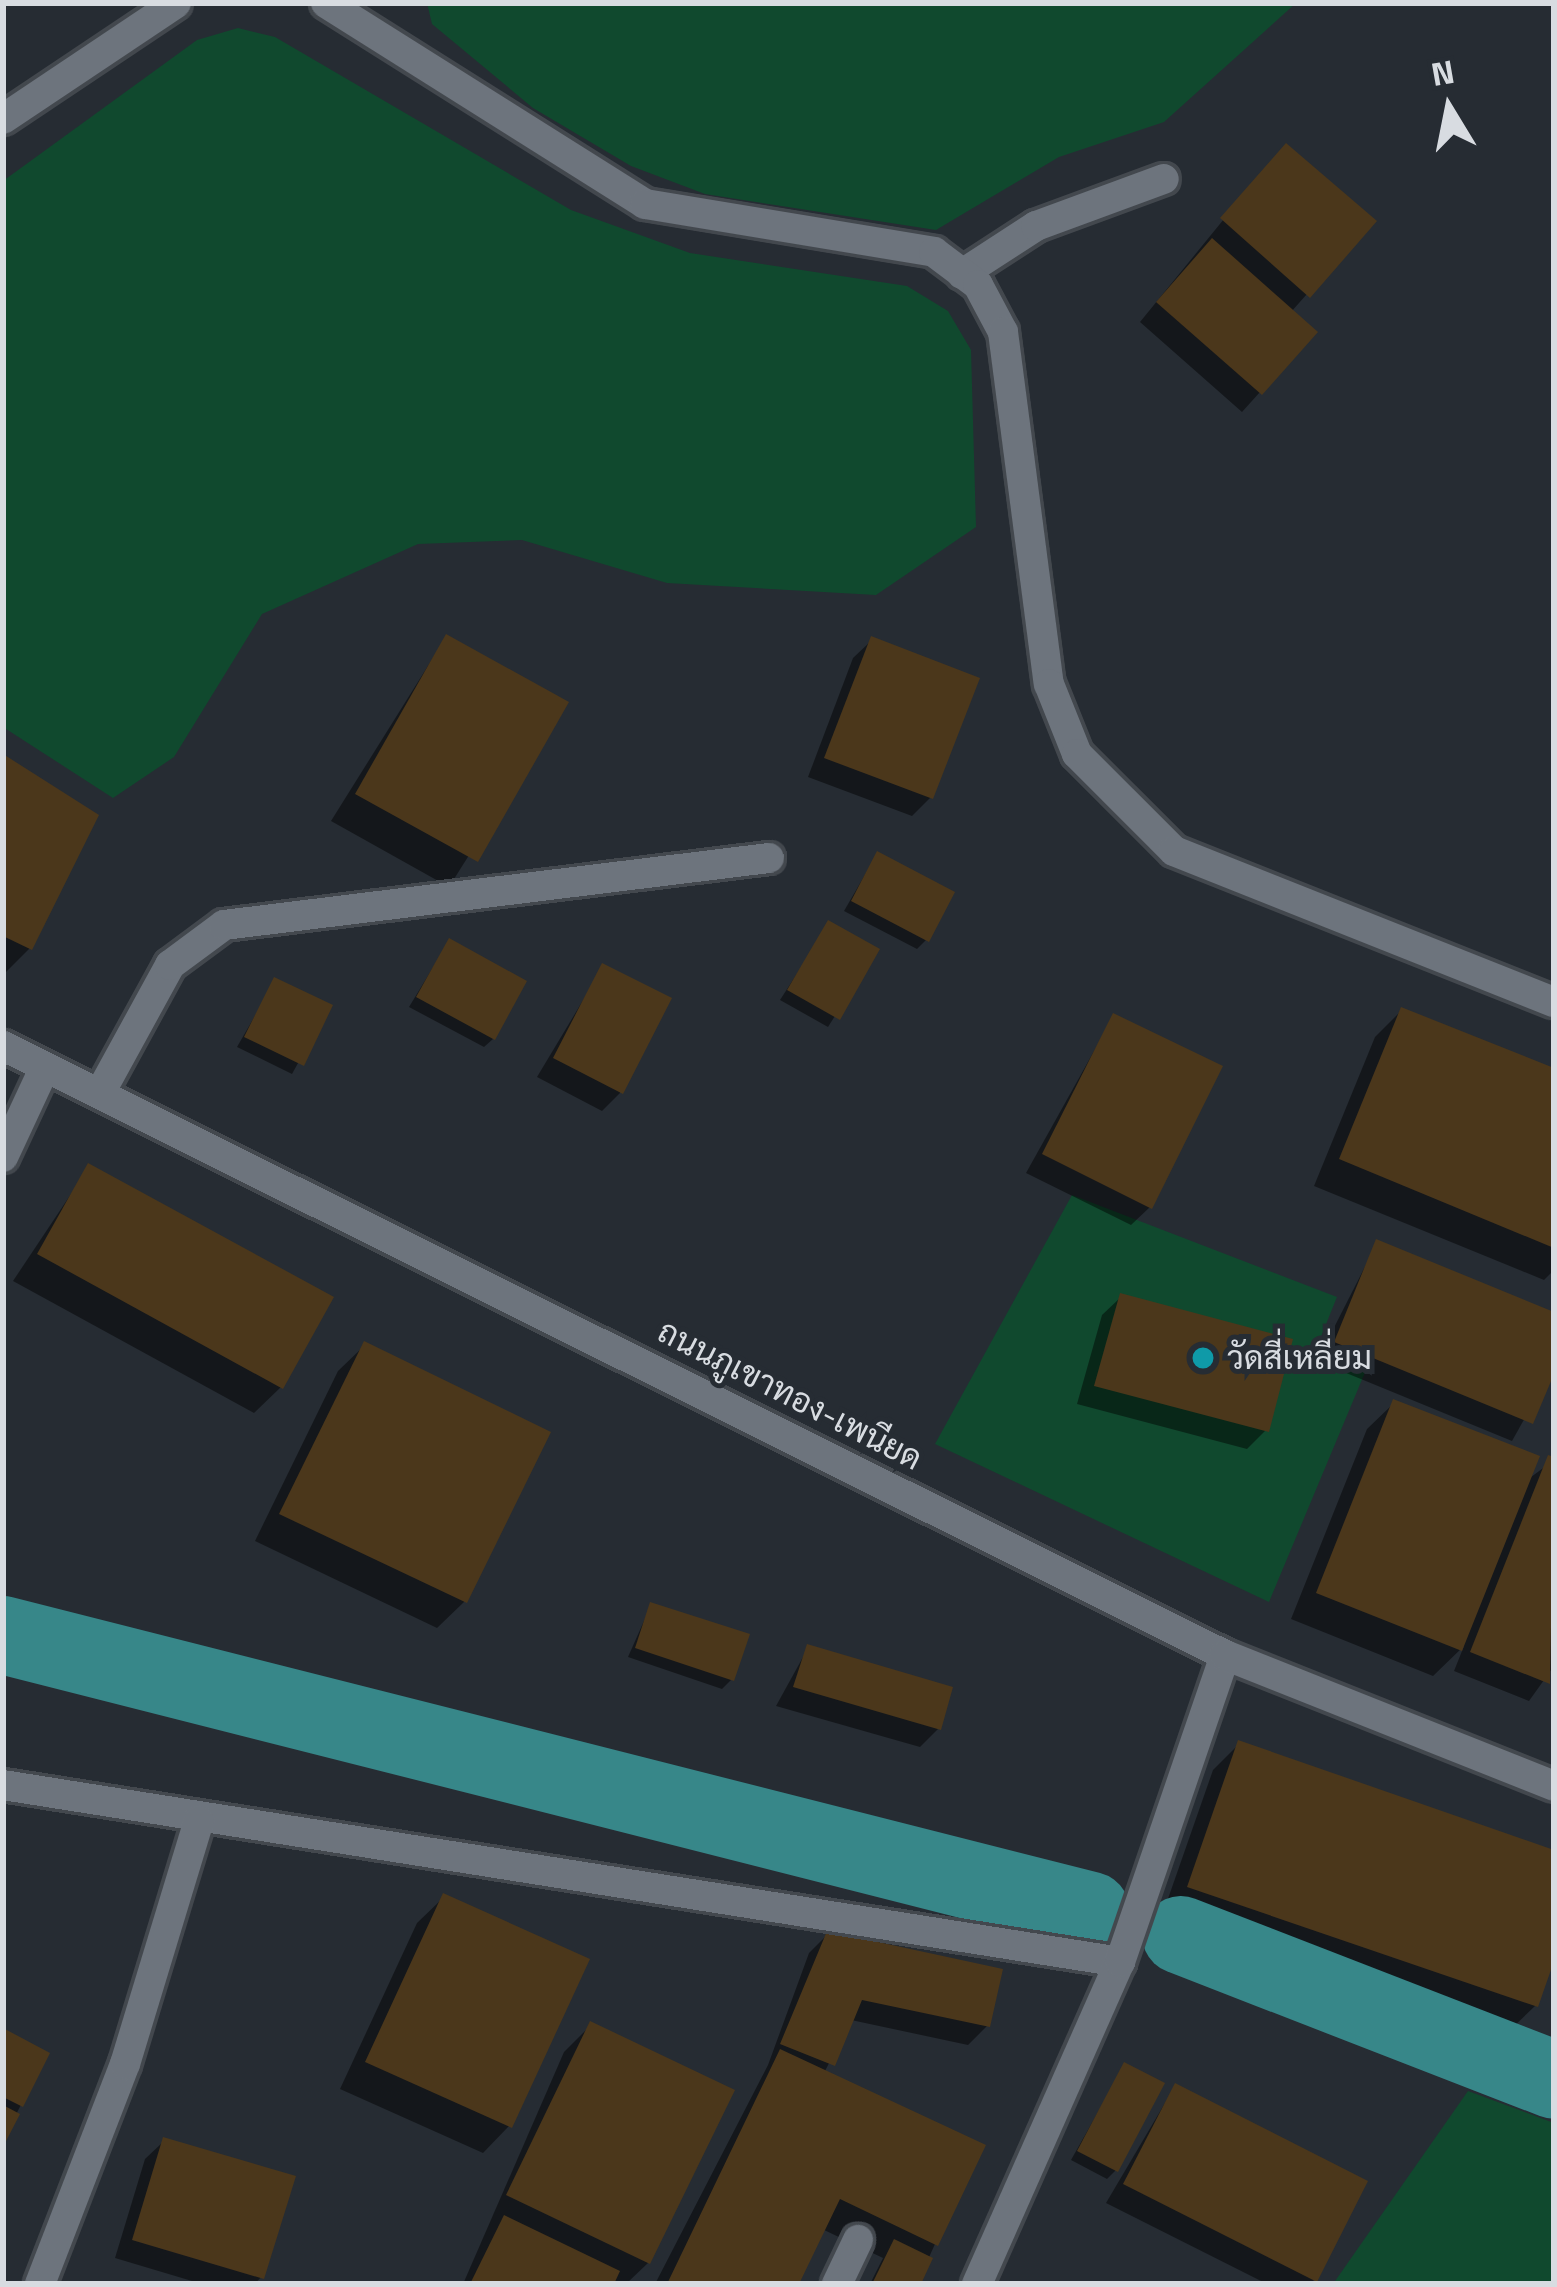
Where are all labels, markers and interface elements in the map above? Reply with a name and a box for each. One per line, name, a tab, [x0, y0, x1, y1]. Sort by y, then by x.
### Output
text: N	[1427, 46, 1458, 99]
north arrow	[1389, 48, 1509, 168]
street label: ถนนภูเขาทอง-เพนียด	[651, 1311, 929, 1479]
place label: วัดสี่เหลี่ยม	[1227, 1338, 1372, 1378]
marker: วัดสี่เหลี่ยม	[1190, 1345, 1216, 1371]

